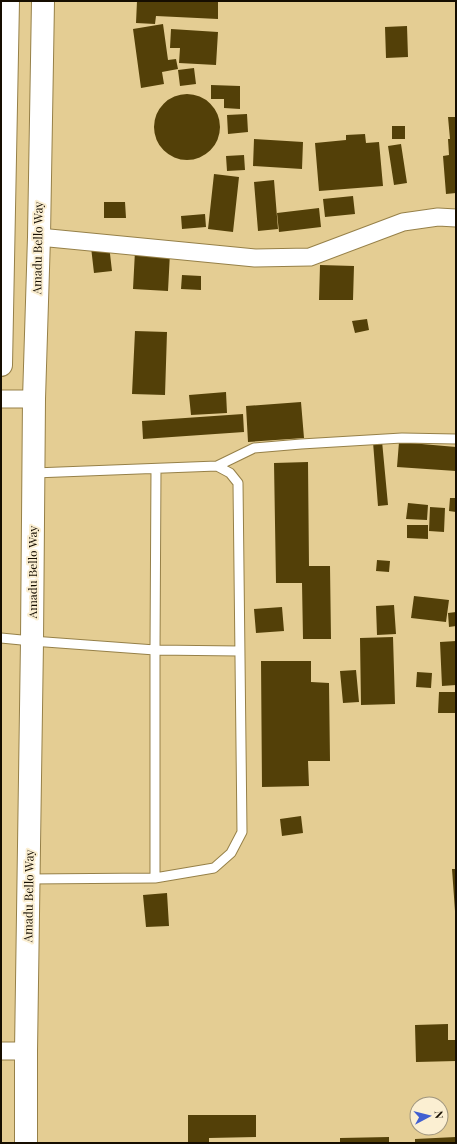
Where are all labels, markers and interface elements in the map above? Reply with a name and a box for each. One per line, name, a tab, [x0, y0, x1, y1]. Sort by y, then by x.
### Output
street label: Amadu Bello Way	[28, 201, 46, 296]
street label: Amadu Bello Way	[24, 526, 40, 619]
street label: Amadu Bello Way	[19, 849, 37, 944]
north arrow	[409, 1096, 449, 1136]
text: N	[431, 1110, 447, 1120]

